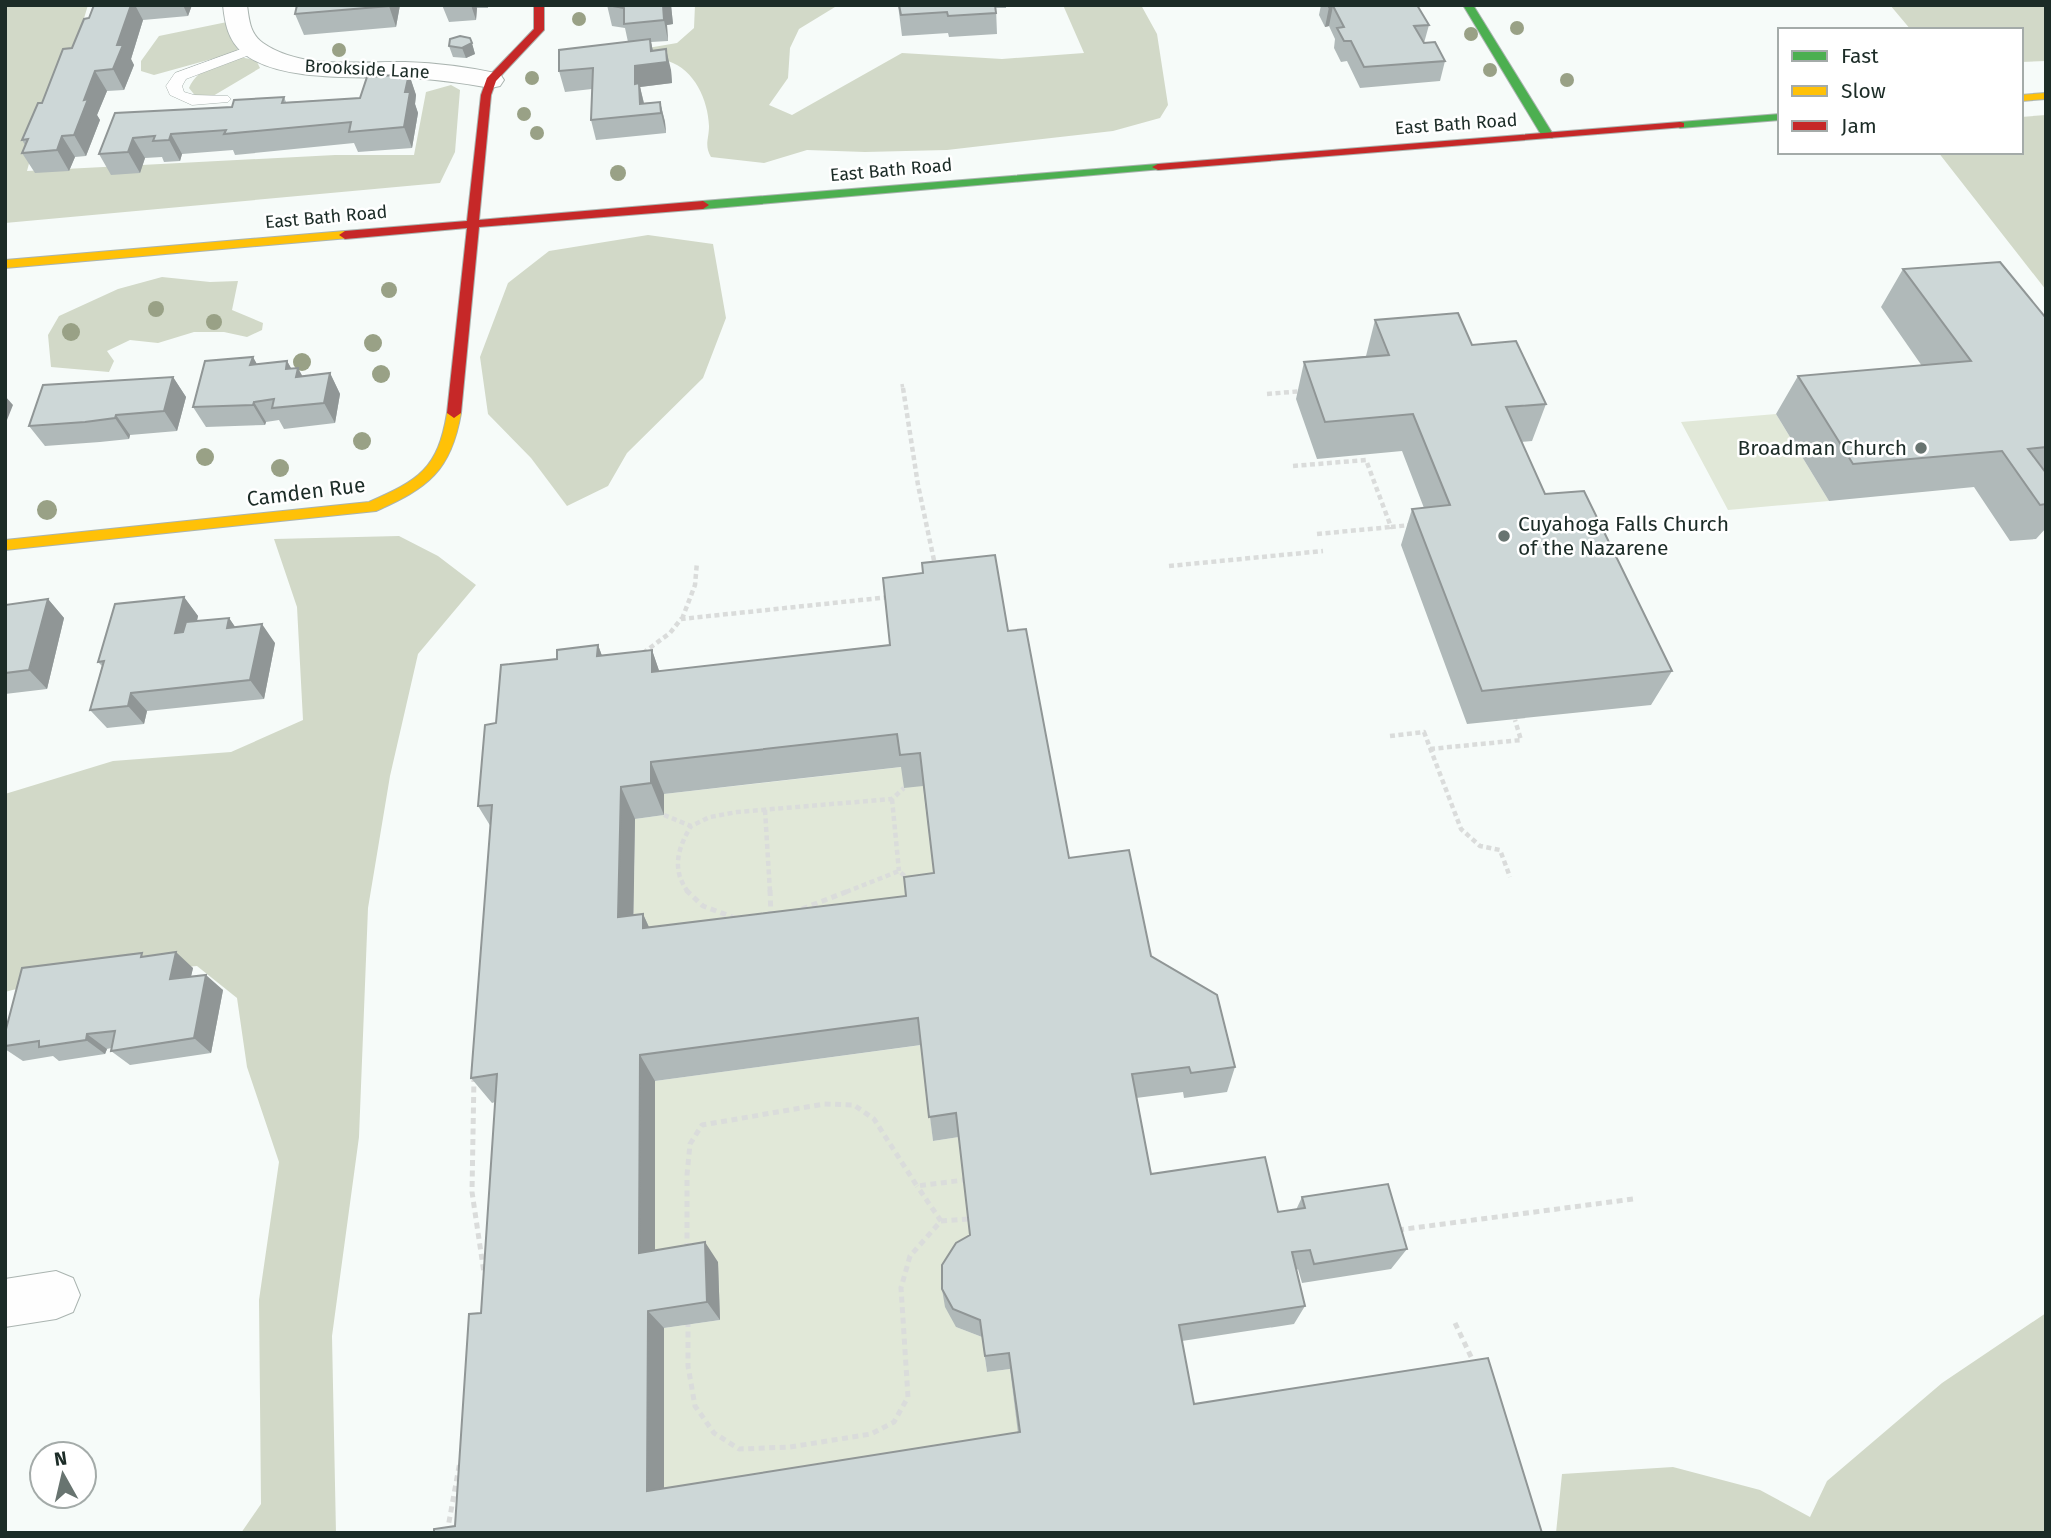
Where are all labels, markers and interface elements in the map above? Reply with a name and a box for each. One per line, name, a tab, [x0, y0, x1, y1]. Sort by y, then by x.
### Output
legend	[1778, 28, 2023, 154]
text: Fast	[1841, 43, 1879, 69]
street label: Brookside Lane	[304, 55, 430, 83]
text: Slow	[1841, 78, 1886, 104]
street label: East Bath Road	[1394, 109, 1518, 139]
text: Jam	[1841, 113, 1877, 139]
street label: East Bath Road	[829, 154, 953, 186]
street label: East Bath Road	[264, 201, 388, 233]
place label: Broadman Church	[1738, 435, 1907, 461]
marker: Broadman Church	[1913, 440, 1929, 456]
street label: Camden Rue	[245, 472, 367, 512]
place label: Cuyahoga Falls Church of the Nazarene	[1518, 511, 1729, 561]
marker: Cuyahoga Falls Church of the Nazarene	[1496, 528, 1512, 544]
north arrow	[28, 1440, 98, 1510]
text: N	[53, 1446, 69, 1471]

